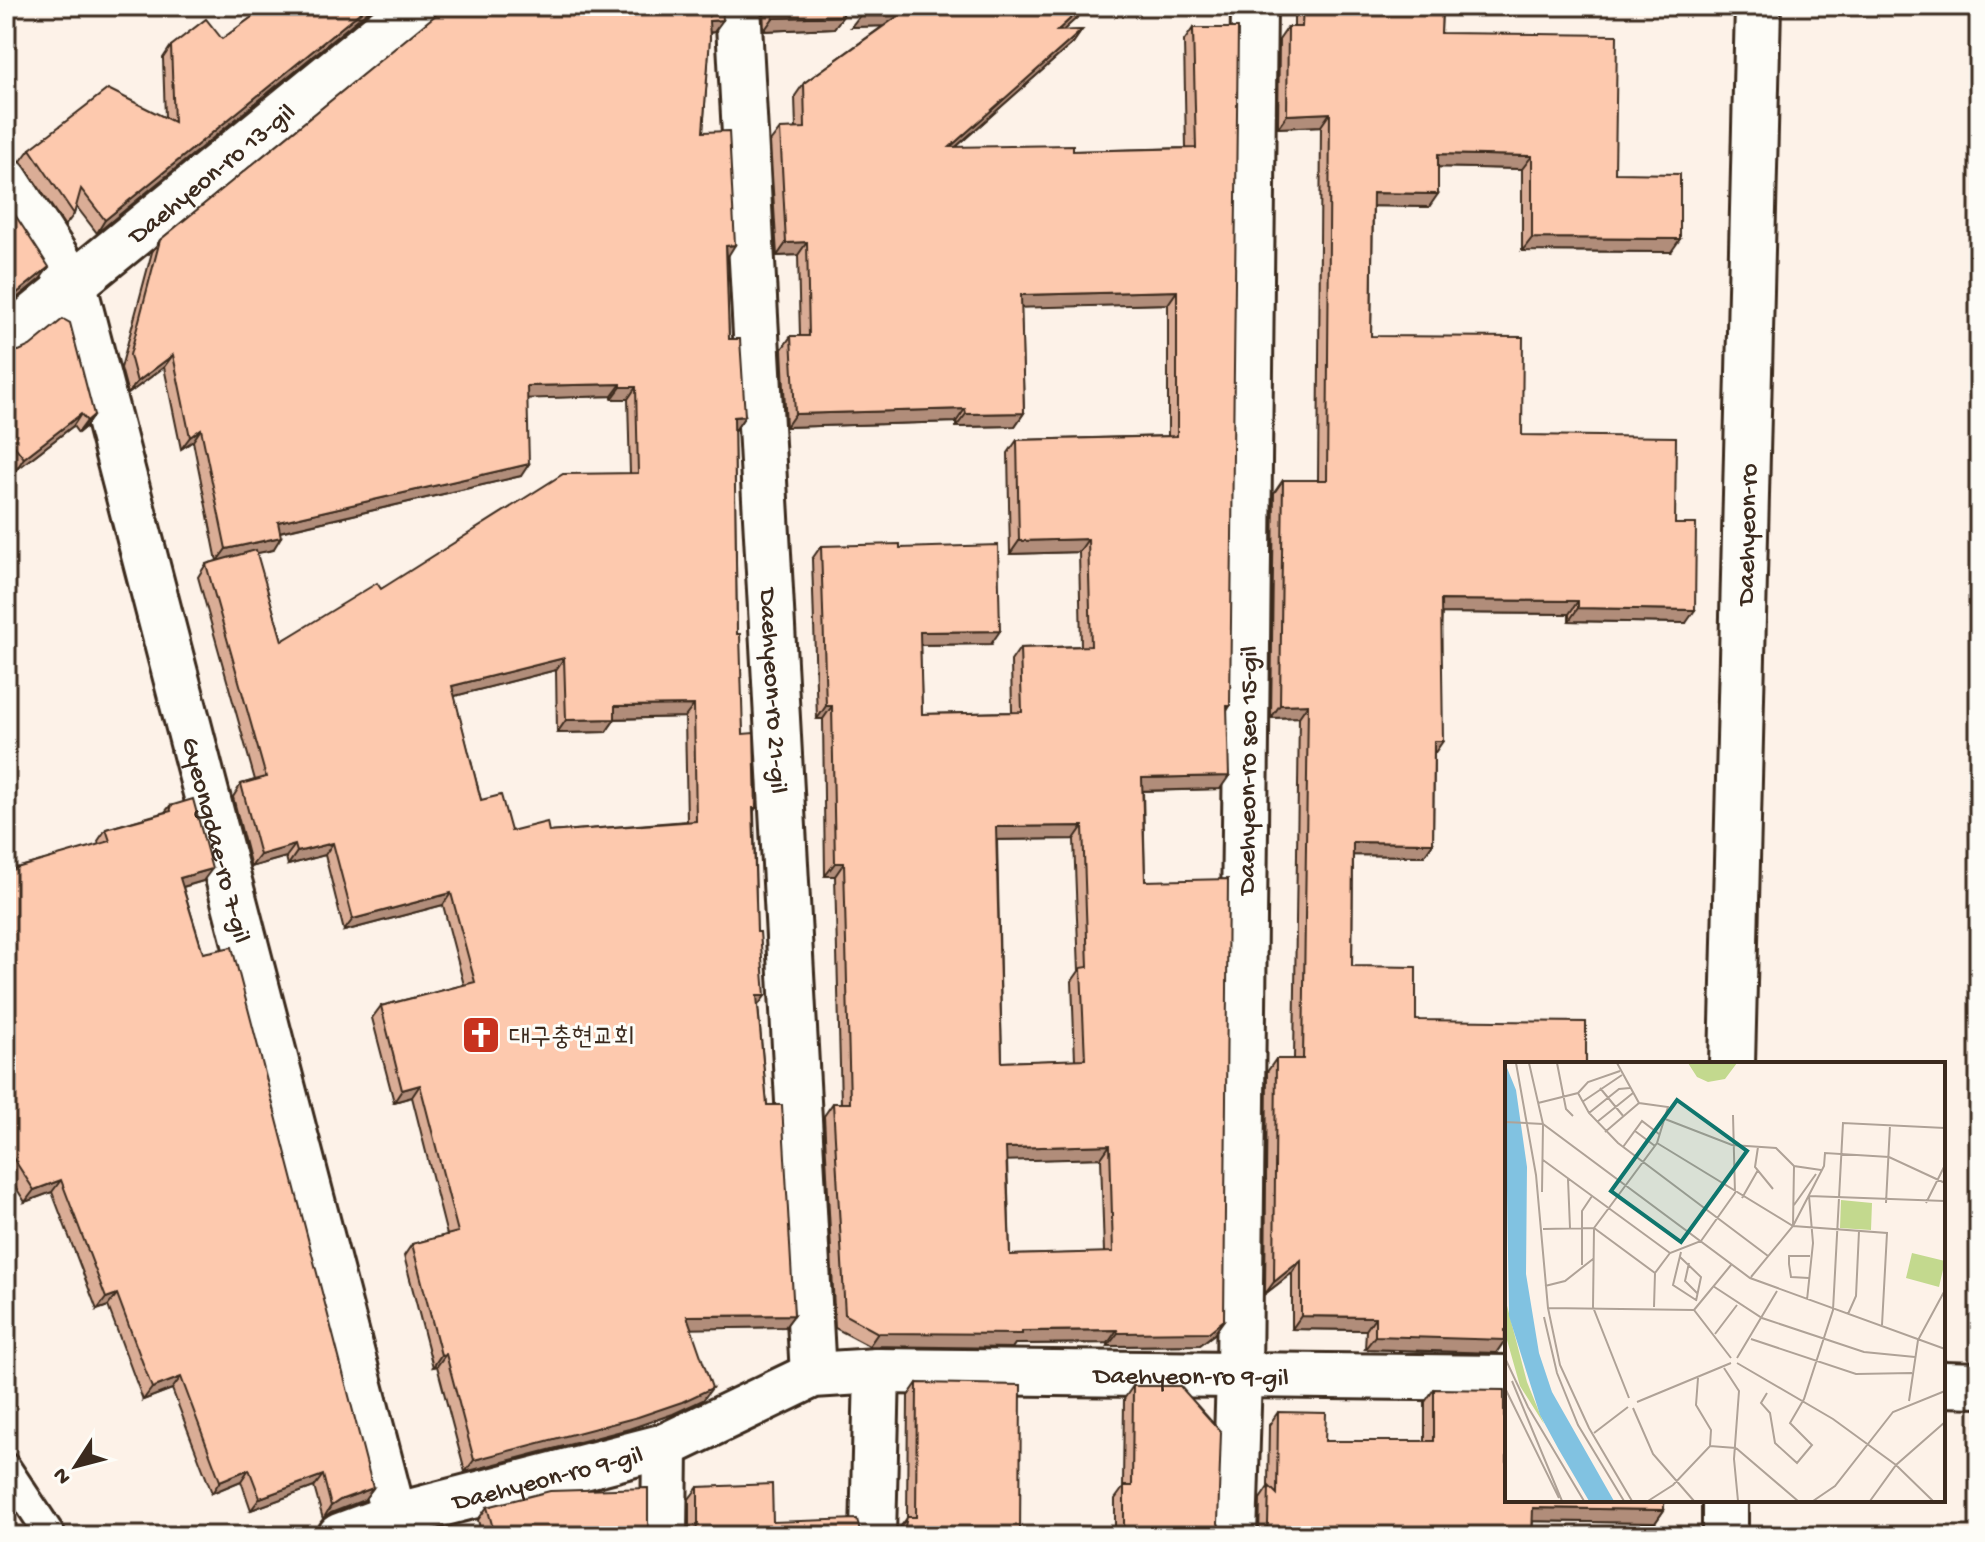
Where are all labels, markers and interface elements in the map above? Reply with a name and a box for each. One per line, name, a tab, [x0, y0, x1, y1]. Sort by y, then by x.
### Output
street label: Daehyeon-ro 13-gil	[122, 98, 303, 254]
street label: Daehyeon-ro	[1732, 463, 1767, 608]
street label: Daehyeon-ro 21-gil	[750, 586, 792, 795]
street label: Daehyeon-ro seo 15-gil	[1233, 645, 1267, 897]
street label: Gyeongdae-ro 7-gil	[172, 734, 255, 947]
church icon: 대구충현교회	[460, 1014, 502, 1056]
place label: 대구충현교회	[509, 1024, 635, 1055]
inset map	[1505, 1062, 1945, 1502]
street label: Daehyeon-ro 9-gil	[1091, 1362, 1289, 1396]
north arrow	[36, 1426, 116, 1506]
street label: Daehyeon-ro 9-gil	[448, 1441, 647, 1521]
text: N	[48, 1462, 78, 1489]

